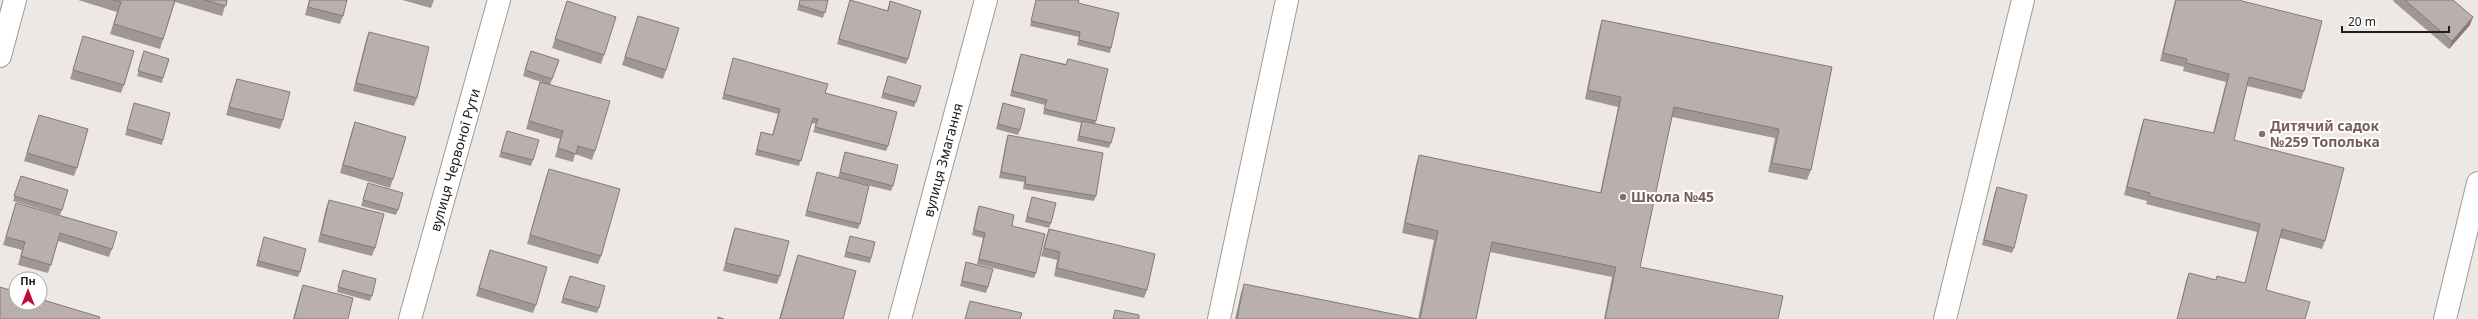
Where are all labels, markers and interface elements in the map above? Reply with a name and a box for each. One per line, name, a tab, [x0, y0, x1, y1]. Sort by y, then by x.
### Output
scale bar	[2342, 8, 2449, 34]
text: 20 m	[2348, 13, 2376, 30]
street label: вулиця Червоної Рути	[425, 86, 484, 234]
street label: вулиця Змагання	[918, 101, 967, 219]
place label: Дитячий садок №259 Тополька	[2270, 116, 2380, 151]
marker: Дитячий садок №259 Тополька	[2257, 129, 2267, 139]
place label: Школа №45	[1631, 187, 1714, 206]
marker: Школа №45	[1618, 192, 1628, 202]
north arrow	[8, 271, 48, 311]
text: Пн	[20, 273, 36, 288]

